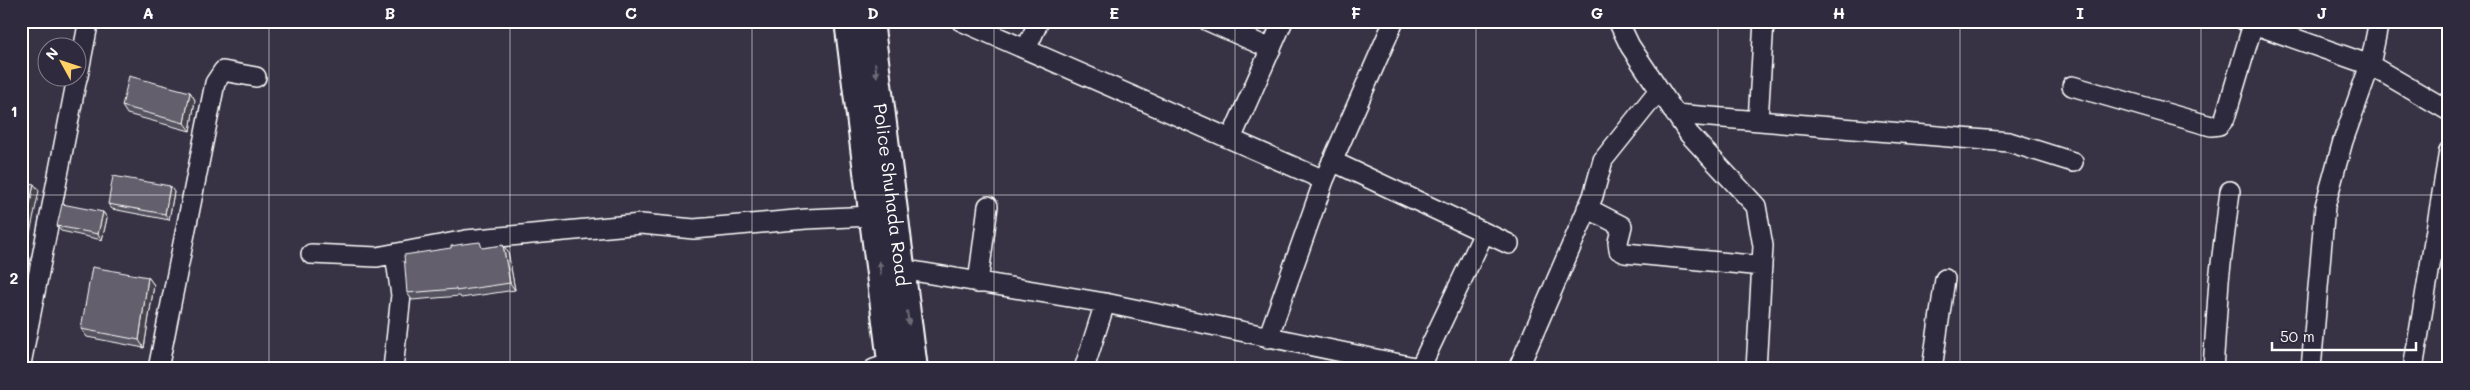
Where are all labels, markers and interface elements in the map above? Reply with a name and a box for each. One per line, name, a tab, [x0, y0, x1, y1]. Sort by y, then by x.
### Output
text: A	[142, 2, 154, 23]
text: B	[385, 2, 395, 23]
text: C	[625, 2, 637, 23]
text: D	[867, 2, 879, 23]
text: E	[1109, 2, 1119, 23]
text: F	[1351, 2, 1361, 23]
text: G	[1591, 2, 1603, 23]
text: H	[1833, 2, 1845, 23]
text: I	[2076, 2, 2084, 23]
text: J	[2317, 2, 2327, 23]
north arrow	[38, 38, 88, 88]
text: N	[41, 43, 62, 64]
one-way arrow	[872, 62, 880, 78]
text: 1	[10, 100, 18, 121]
street label: Police Shuhada Road	[869, 102, 915, 287]
one-way arrow	[876, 260, 884, 276]
text: 2	[10, 267, 19, 288]
one-way arrow	[904, 310, 912, 326]
scale bar	[2272, 320, 2416, 352]
text: 50 m	[2280, 326, 2315, 346]

